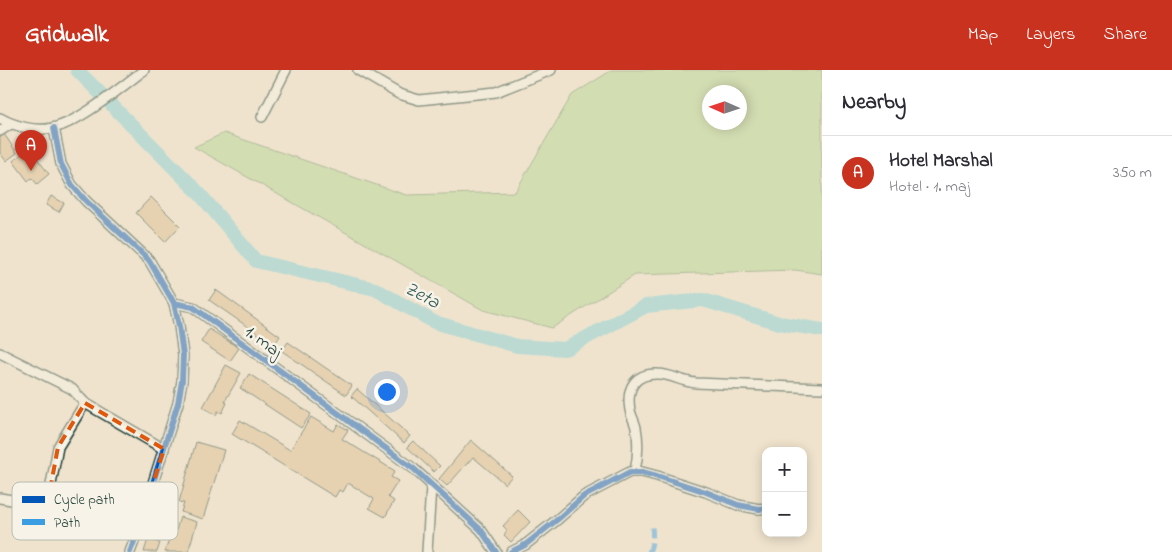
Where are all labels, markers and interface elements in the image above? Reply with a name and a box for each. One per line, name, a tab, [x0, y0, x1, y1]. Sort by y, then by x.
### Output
text: Gridwalk	[25, 18, 109, 53]
text: Map	[968, 22, 998, 48]
text: Layers	[1026, 22, 1076, 48]
text: Share	[1104, 22, 1147, 48]
north arrow	[702, 85, 747, 130]
text: Nearby	[842, 88, 906, 118]
pin: A	[15, 130, 47, 171]
text: Hotel Marshal	[889, 148, 993, 175]
text: A	[853, 161, 863, 185]
text: 350 m	[1113, 161, 1152, 185]
text: Hotel · 1. maj	[889, 175, 970, 199]
water label: Zeta	[400, 276, 445, 317]
street label: 1. maj	[239, 320, 287, 365]
your location	[374, 379, 400, 405]
map controls	[762, 447, 807, 537]
button: +	[762, 447, 807, 492]
legend	[12, 482, 178, 540]
text: Cycle path	[54, 490, 115, 512]
button: −	[762, 492, 807, 537]
text: Path	[54, 513, 80, 534]

